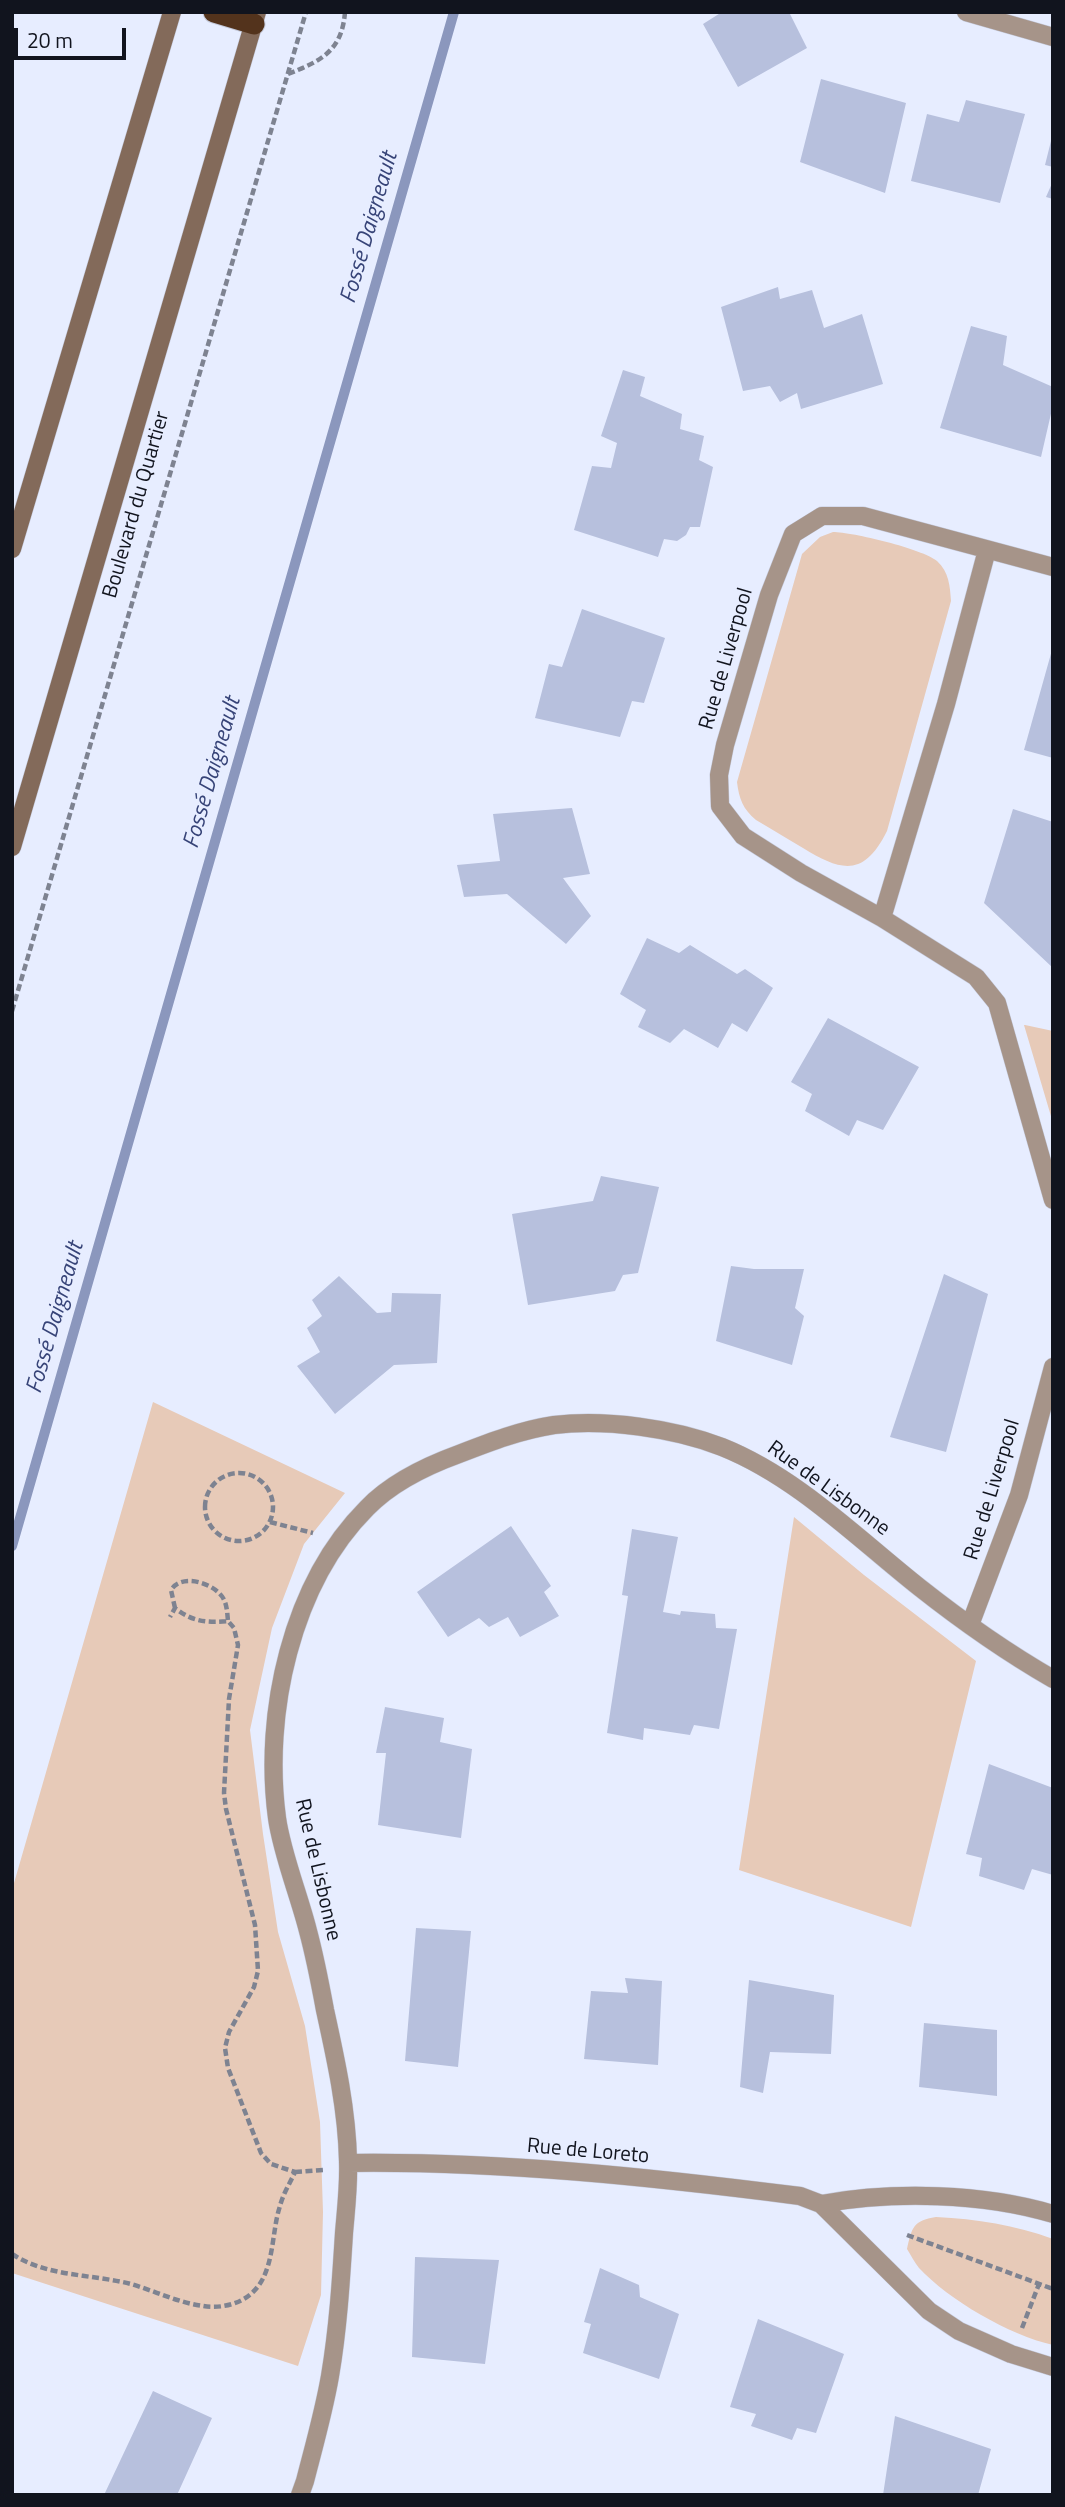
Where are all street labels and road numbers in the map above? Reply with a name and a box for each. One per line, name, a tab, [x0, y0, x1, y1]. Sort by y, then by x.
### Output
street label: Boulevard du Quartier	[98, 409, 176, 601]
street label: Rue de Liverpool	[695, 585, 759, 733]
street label: Rue de Liverpool	[960, 1416, 1026, 1564]
street label: Rue de Lisbonne	[762, 1436, 894, 1542]
street label: Rue de Lisbonne	[288, 1796, 346, 1944]
street label: Rue de Loreto	[526, 2134, 650, 2170]

